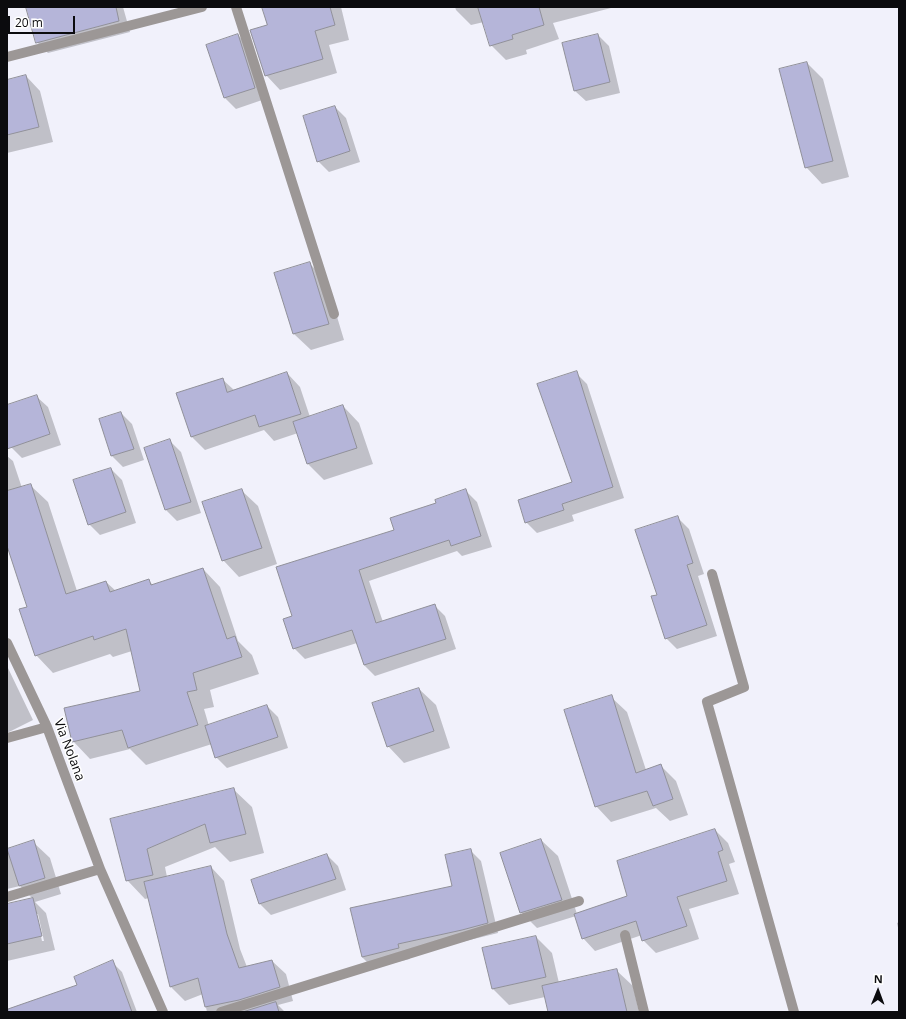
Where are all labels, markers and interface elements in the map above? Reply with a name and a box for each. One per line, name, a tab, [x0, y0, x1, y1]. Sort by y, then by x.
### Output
scale bar	[10, 8, 77, 34]
text: 20 m	[15, 14, 43, 31]
street label: Via Nolana	[50, 717, 88, 783]
north arrow	[858, 971, 898, 1011]
text: N	[874, 971, 883, 986]

